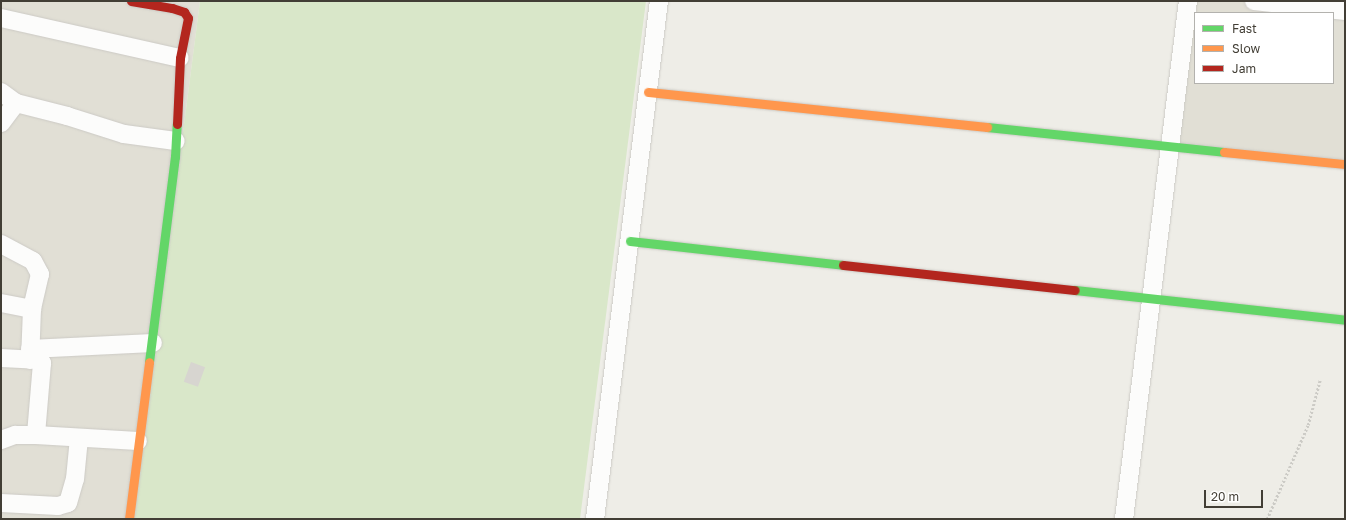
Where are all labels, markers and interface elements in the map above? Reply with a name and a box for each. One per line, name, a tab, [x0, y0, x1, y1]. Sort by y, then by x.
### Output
legend	[1194, 12, 1334, 84]
text: Fast	[1232, 21, 1257, 36]
text: Slow	[1232, 41, 1260, 56]
text: Jam	[1232, 61, 1256, 76]
scale bar	[1206, 482, 1265, 508]
text: 20 m	[1211, 489, 1239, 504]

